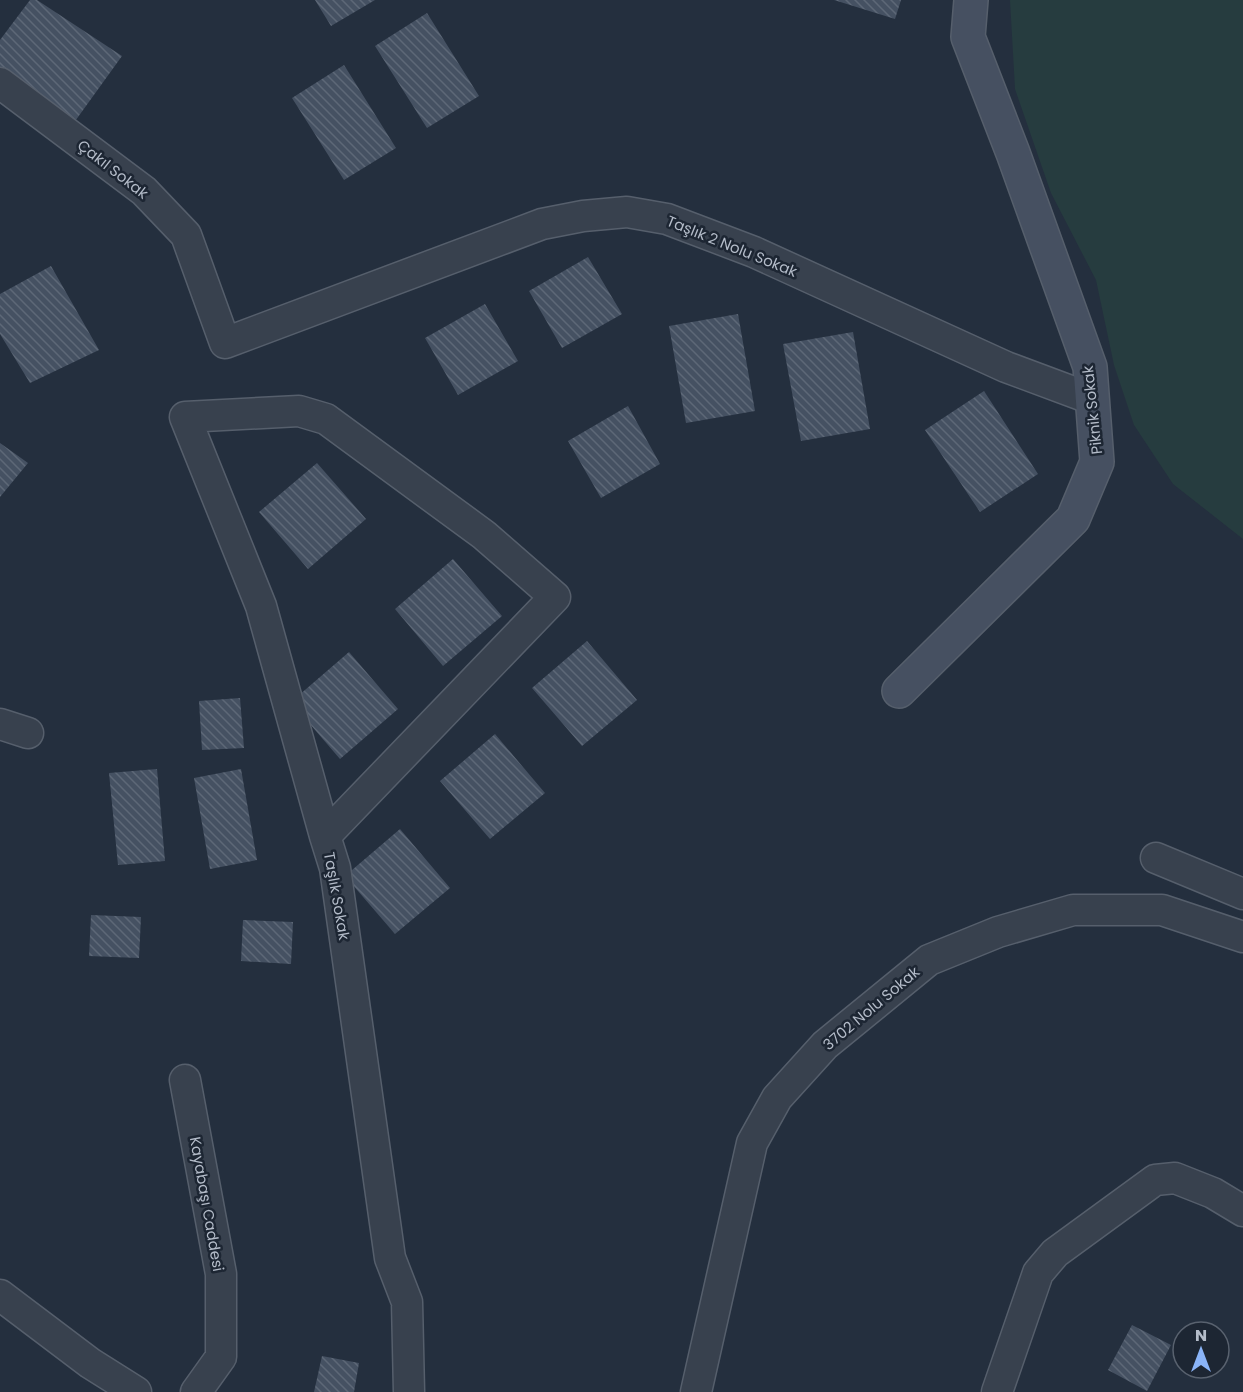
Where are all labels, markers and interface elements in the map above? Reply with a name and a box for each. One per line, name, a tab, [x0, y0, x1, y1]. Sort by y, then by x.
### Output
street label: Çakıl Sokak	[73, 135, 153, 204]
street label: Taşlık 2 Nolu Sokak	[664, 210, 801, 282]
street label: Piknik Sokak	[1077, 364, 1107, 455]
street label: Taşlık Sokak	[319, 850, 355, 942]
street label: 3702 Nolu Sokak	[818, 961, 924, 1055]
street label: Kayabaşı Caddesi	[185, 1135, 229, 1273]
north arrow	[1171, 1320, 1231, 1380]
text: N	[1195, 1324, 1207, 1347]

